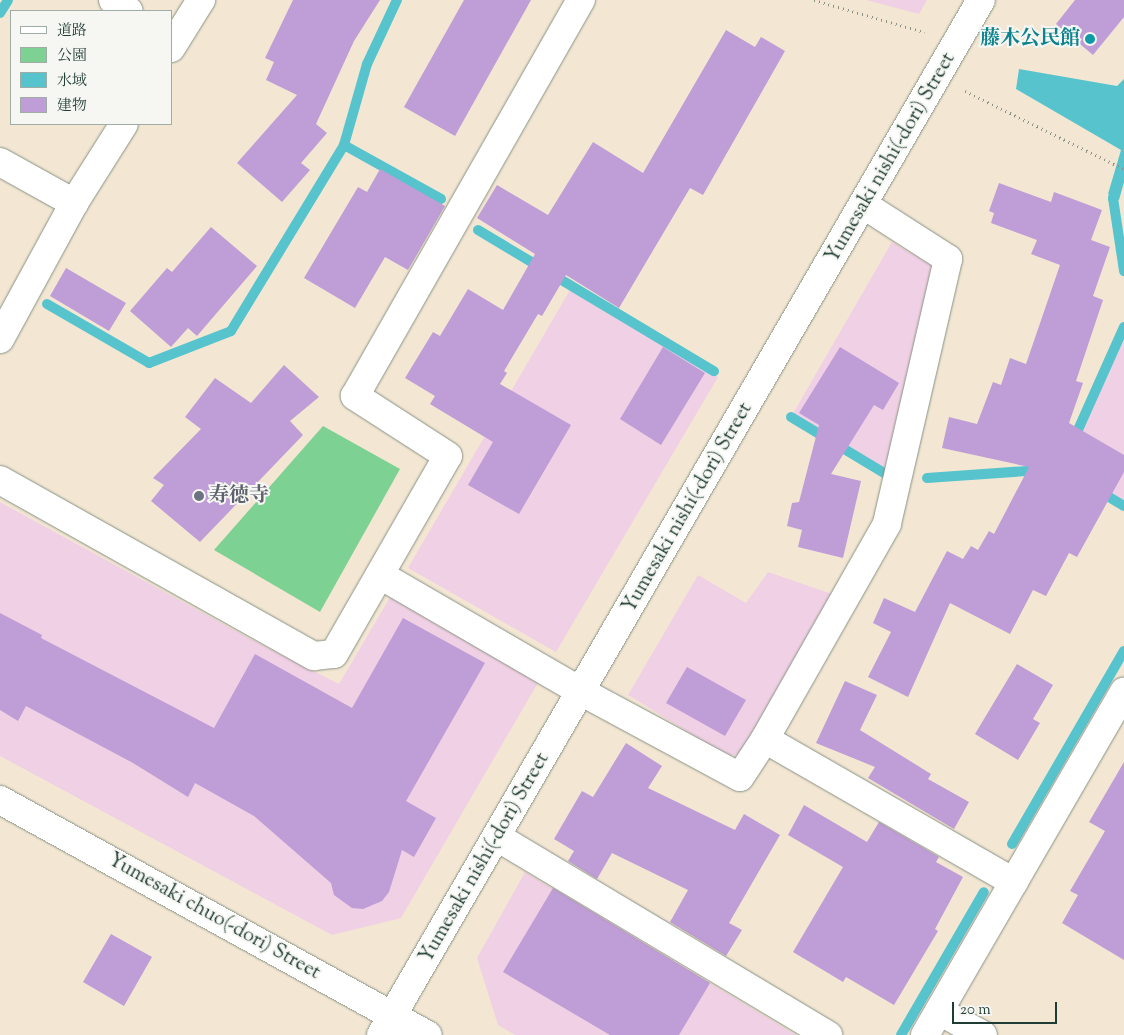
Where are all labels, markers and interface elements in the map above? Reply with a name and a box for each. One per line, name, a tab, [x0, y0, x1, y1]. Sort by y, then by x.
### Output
legend	[10, 10, 172, 125]
text: 道路	[57, 21, 87, 42]
place label: 藤木公民館	[980, 27, 1080, 51]
marker: 藤木公民館	[1084, 33, 1096, 45]
text: 公園	[57, 46, 87, 67]
street label: Yumesaki nishi(-dori) Street	[821, 49, 961, 267]
text: 水域	[57, 71, 87, 92]
text: 建物	[57, 96, 87, 117]
street label: Yumesaki nishi(-dori) Street	[618, 399, 758, 617]
place label: 寿徳寺	[209, 484, 269, 508]
marker: 寿徳寺	[193, 490, 205, 502]
street label: Yumesaki nishi(-dori) Street	[415, 749, 555, 967]
street label: Yumesaki chuo(-dori) Street	[104, 849, 324, 985]
scale bar	[954, 992, 1059, 1024]
text: 20 m	[960, 1000, 991, 1021]

